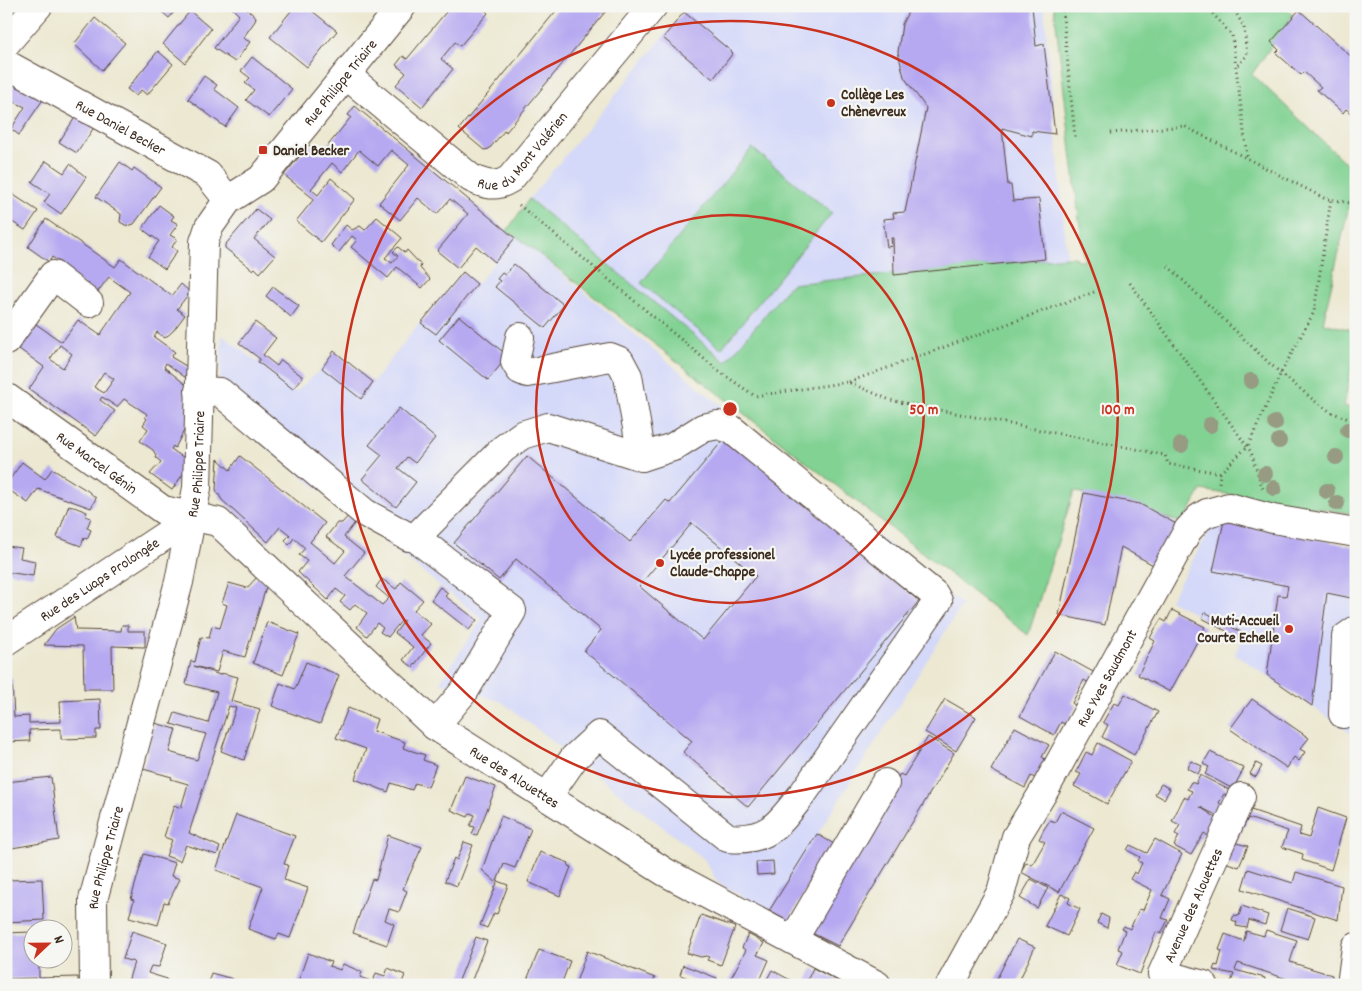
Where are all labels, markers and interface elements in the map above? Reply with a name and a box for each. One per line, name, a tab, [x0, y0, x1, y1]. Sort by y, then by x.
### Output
street label: Rue Philippe Triaire	[299, 35, 384, 132]
place label: Collège Les Chènevreux	[841, 85, 906, 124]
street label: Rue Daniel Becker	[71, 95, 169, 163]
marker: Collège Les Chènevreux	[825, 97, 837, 109]
street label: Rue du Mont Valérien	[474, 108, 574, 198]
place label: Daniel Becker	[273, 141, 350, 163]
marker: Daniel Becker	[257, 144, 269, 156]
centre of rings	[721, 400, 739, 418]
text: 50 m	[910, 400, 938, 422]
text: 100 m	[1101, 400, 1135, 422]
street label: Rue Philippe Triaire	[183, 410, 212, 519]
street label: Rue Marcel Génin	[51, 427, 141, 501]
street label: Rue des Luaps Prolongée	[36, 533, 165, 628]
place label: Lycée professionel Claude-Chappe	[670, 545, 775, 584]
marker: Lycée professionel Claude-Chappe	[654, 557, 666, 569]
place label: Muti-Accueil Courte Echelle	[1197, 611, 1279, 650]
marker: Muti-Accueil Courte Echelle	[1283, 623, 1295, 635]
street label: Rue Yves Saudmont	[1072, 626, 1144, 732]
street label: Rue des Alouettes	[464, 741, 563, 815]
street label: Rue Philippe Triaire	[84, 803, 131, 910]
street label: Avenue des Alouettes	[1159, 845, 1230, 967]
north arrow	[22, 918, 72, 968]
text: N	[48, 933, 69, 947]

